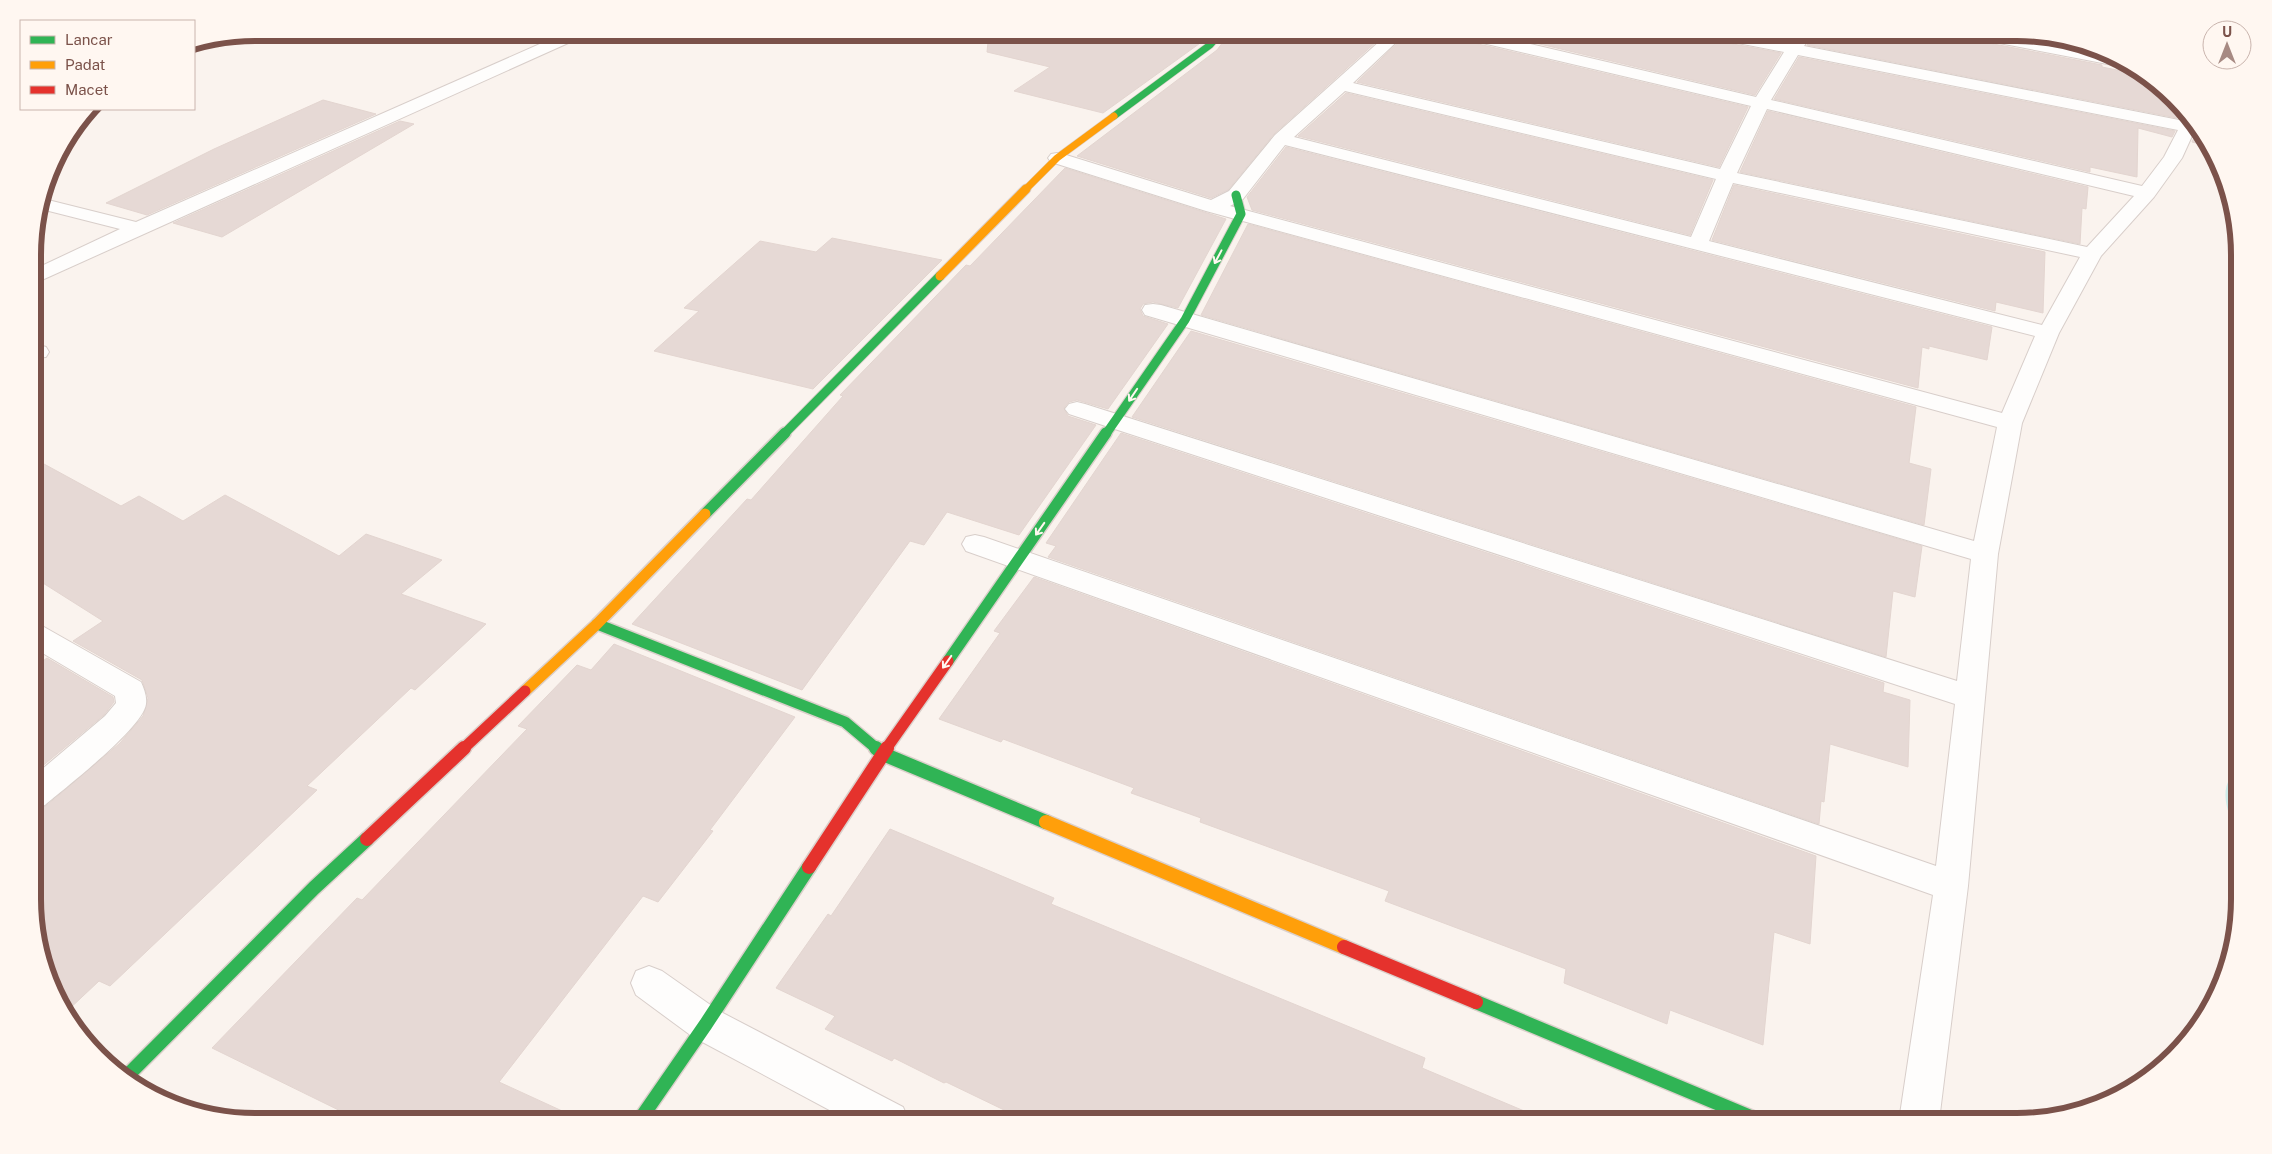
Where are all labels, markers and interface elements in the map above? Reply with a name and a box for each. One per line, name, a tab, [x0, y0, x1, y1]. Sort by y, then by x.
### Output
legend	[20, 20, 195, 110]
north arrow	[2202, 20, 2252, 70]
text: U	[2222, 24, 2232, 40]
text: Lancar	[65, 31, 113, 48]
text: Padat	[65, 56, 106, 73]
text: Macet	[65, 81, 109, 98]
one-way arrow	[1213, 249, 1222, 264]
one-way arrow	[1128, 388, 1138, 402]
one-way arrow	[1035, 522, 1045, 536]
one-way arrow	[942, 655, 952, 669]

